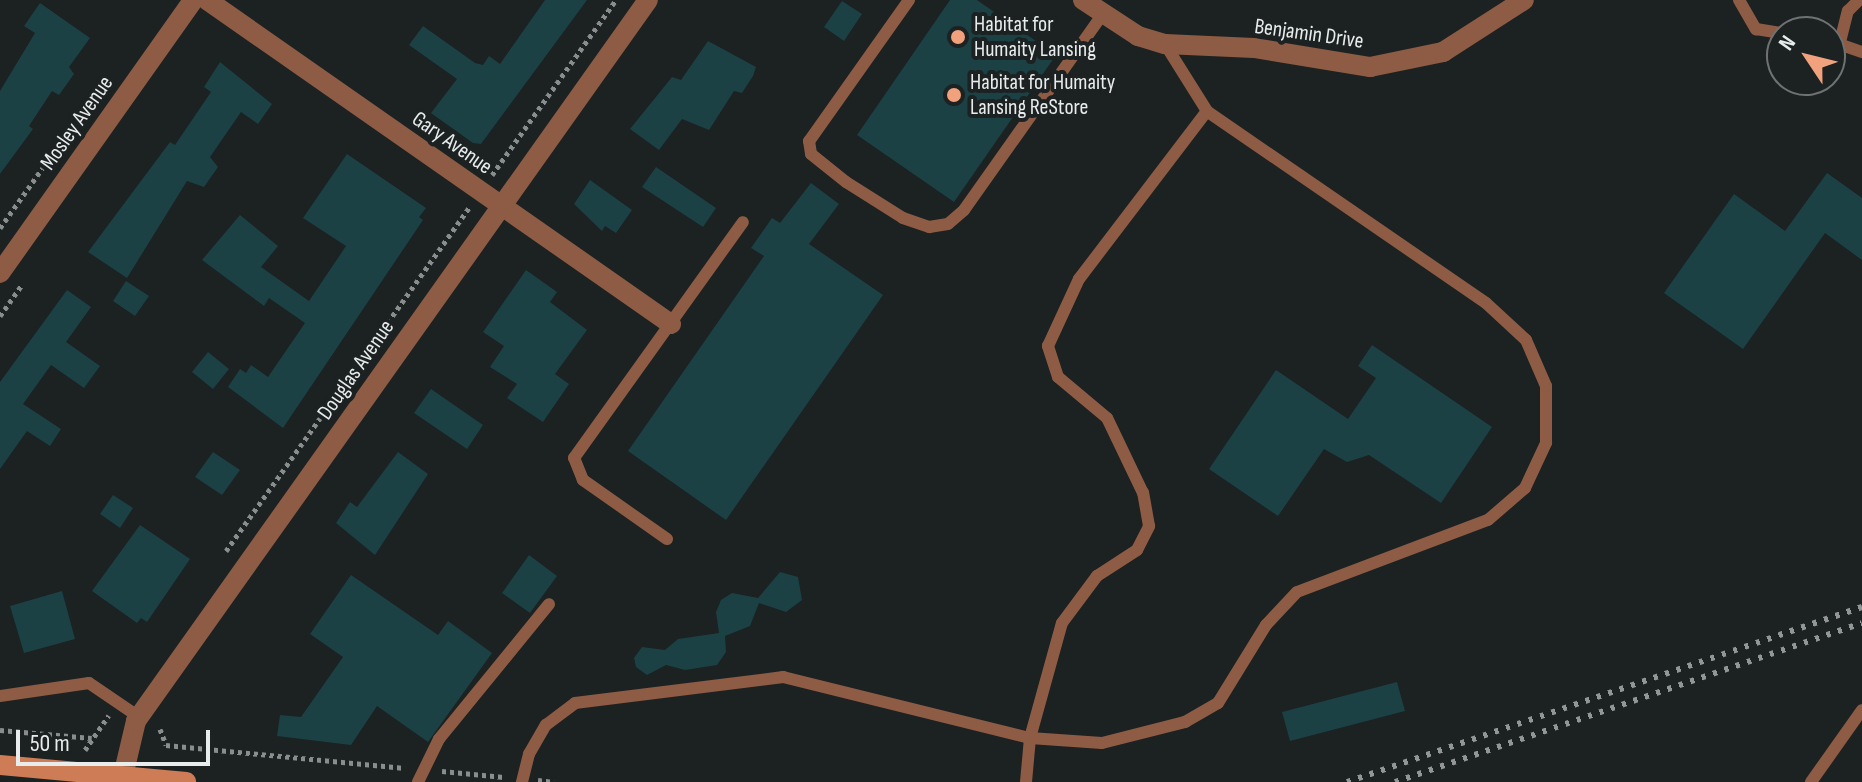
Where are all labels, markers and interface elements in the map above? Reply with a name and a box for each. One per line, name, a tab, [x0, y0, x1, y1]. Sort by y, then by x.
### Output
place label: Habitat for Humaity Lansing	[974, 11, 1096, 62]
street label: Benjamin Drive	[1253, 13, 1365, 55]
north arrow	[1766, 16, 1846, 96]
marker: Habitat for Humaity Lansing	[949, 28, 967, 46]
text: N	[1773, 31, 1802, 56]
place label: Habitat for Humaity Lansing ReStore	[970, 69, 1115, 120]
street label: Mosley Avenue	[35, 71, 119, 175]
marker: Habitat for Humaity Lansing ReStore	[945, 86, 963, 104]
street label: Gary Avenue	[407, 106, 497, 180]
street label: Douglas Avenue	[312, 315, 400, 425]
scale bar	[20, 714, 214, 764]
text: 50 m	[30, 729, 70, 758]

